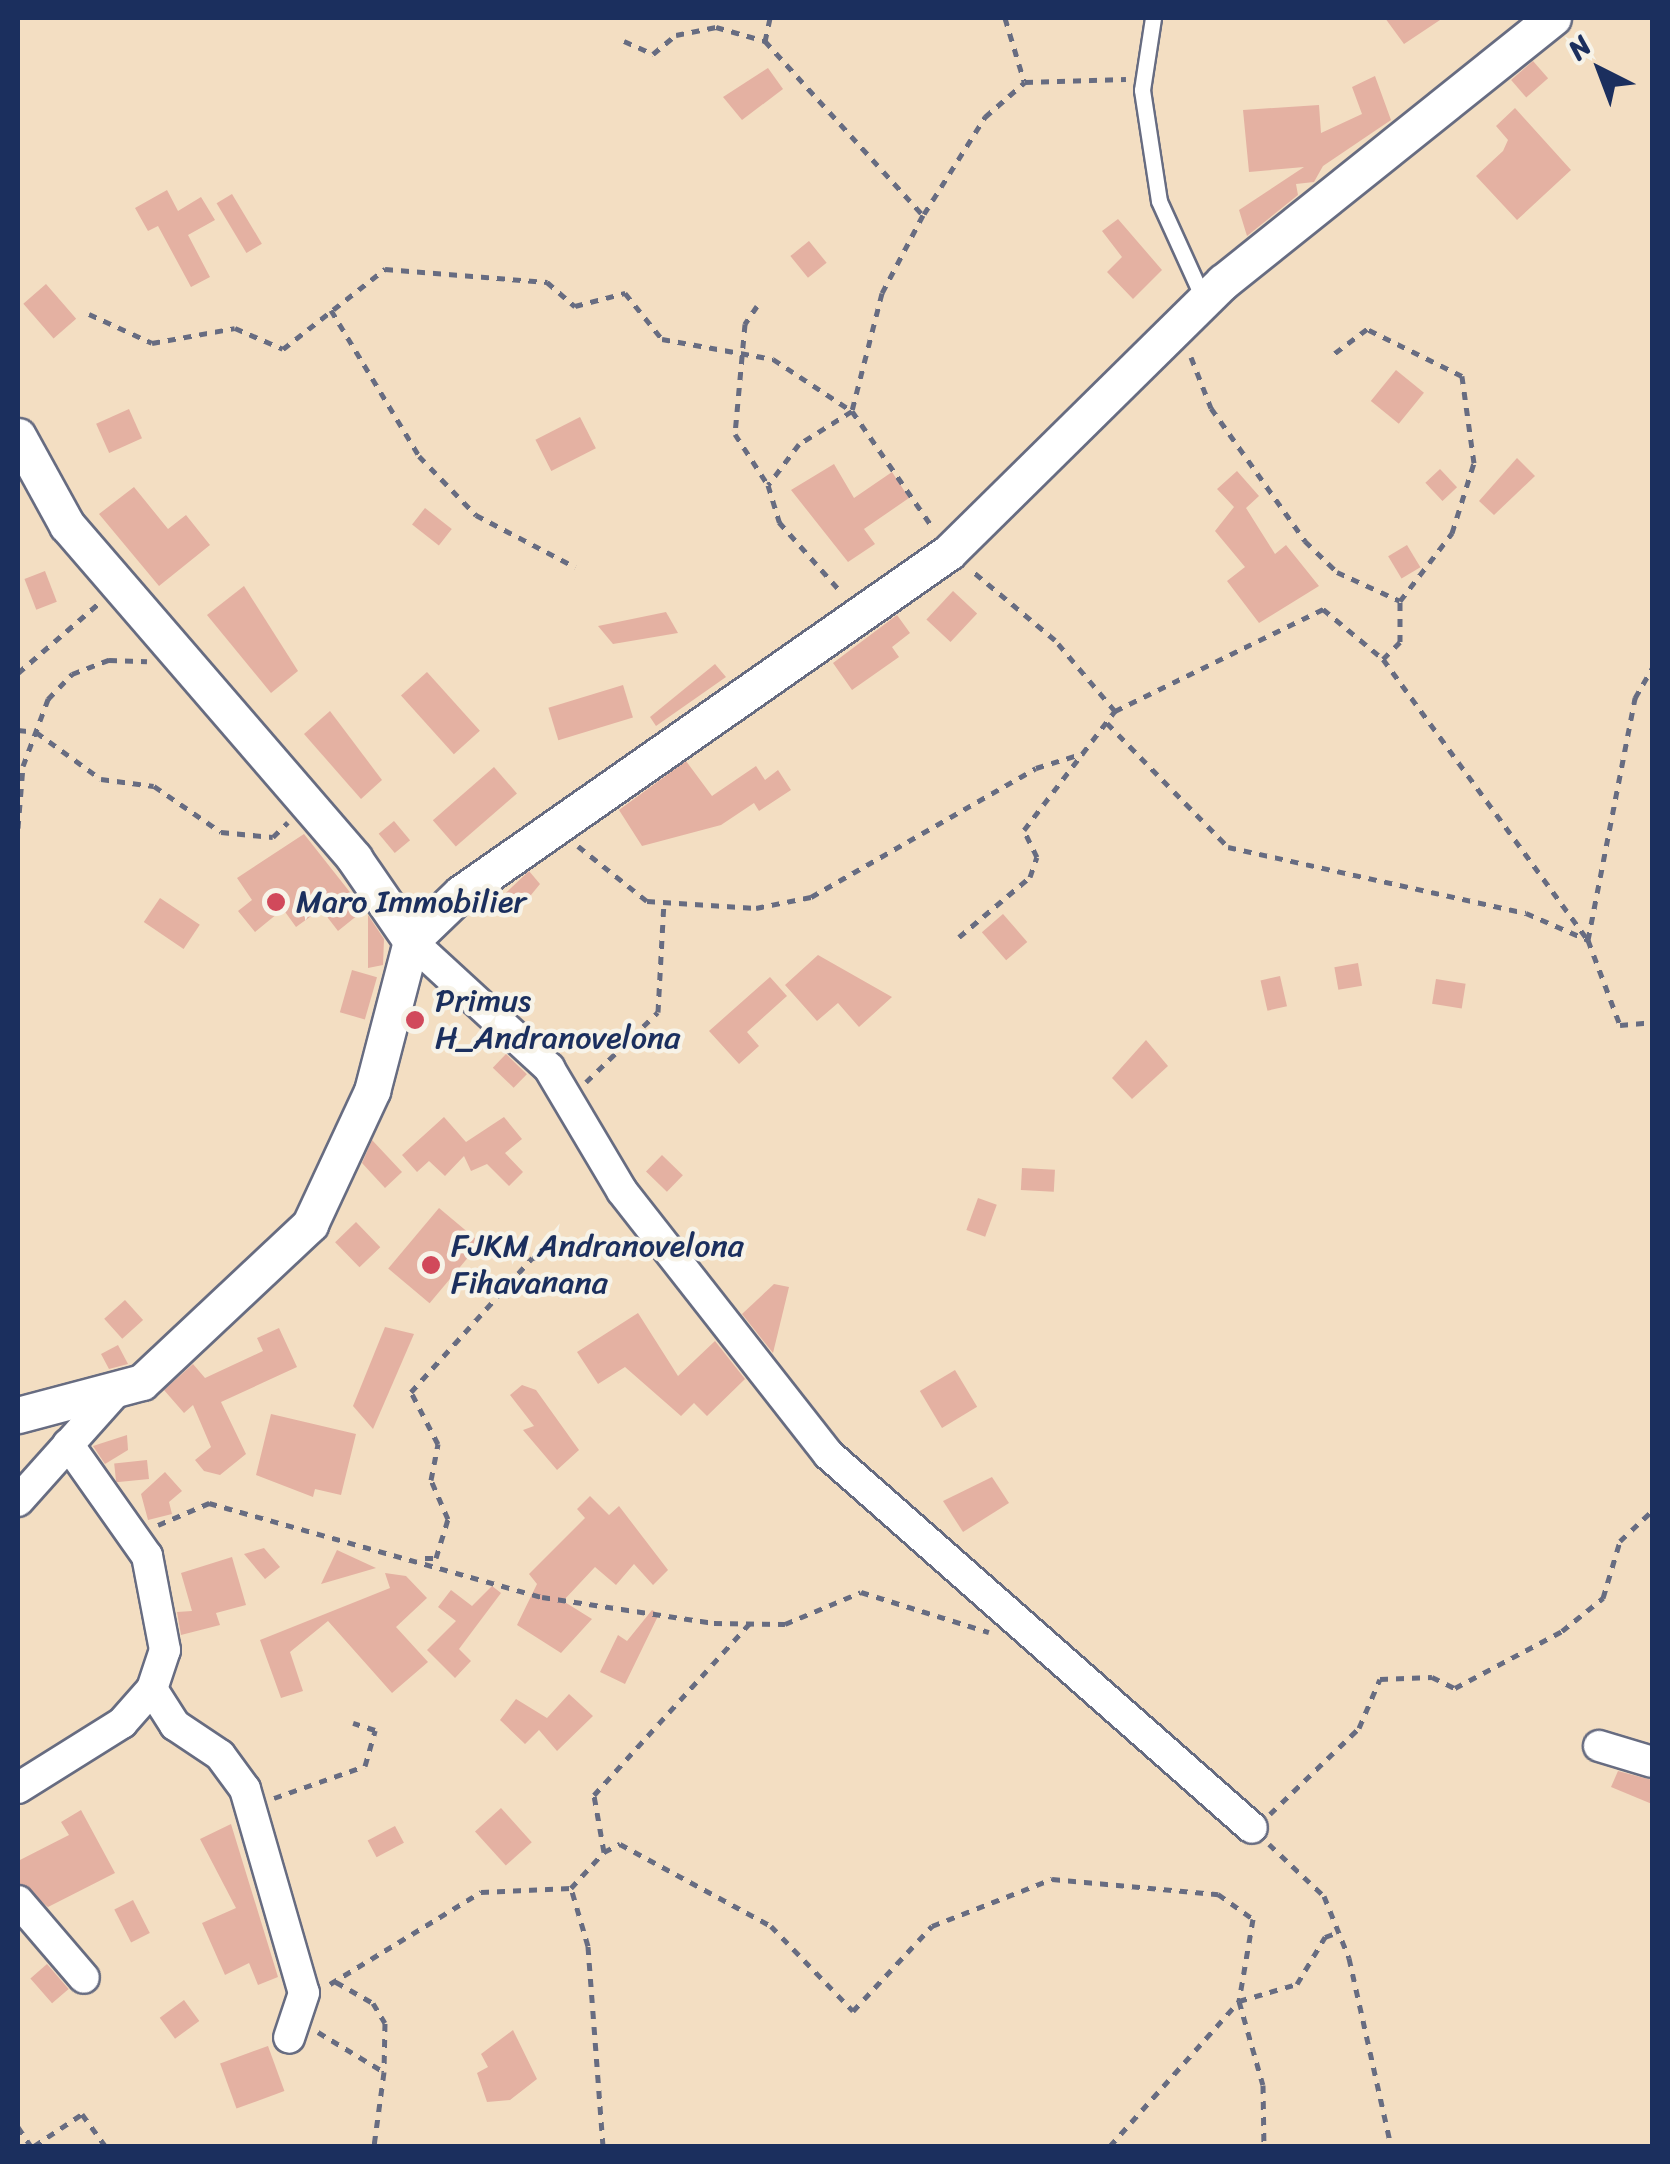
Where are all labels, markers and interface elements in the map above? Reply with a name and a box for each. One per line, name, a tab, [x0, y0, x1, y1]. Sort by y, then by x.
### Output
north arrow	[1550, 20, 1650, 120]
text: N	[1556, 23, 1603, 72]
place label: Maro Immobilier	[296, 883, 527, 921]
marker: Maro Immobilier	[265, 891, 287, 913]
place label: Primus H_Andranovelona	[435, 983, 680, 1058]
marker: Primus H_Andranovelona	[404, 1009, 426, 1031]
place label: FJKM Andranovelona Fihavanana	[451, 1228, 744, 1303]
marker: FJKM Andranovelona Fihavanana	[420, 1254, 442, 1276]

